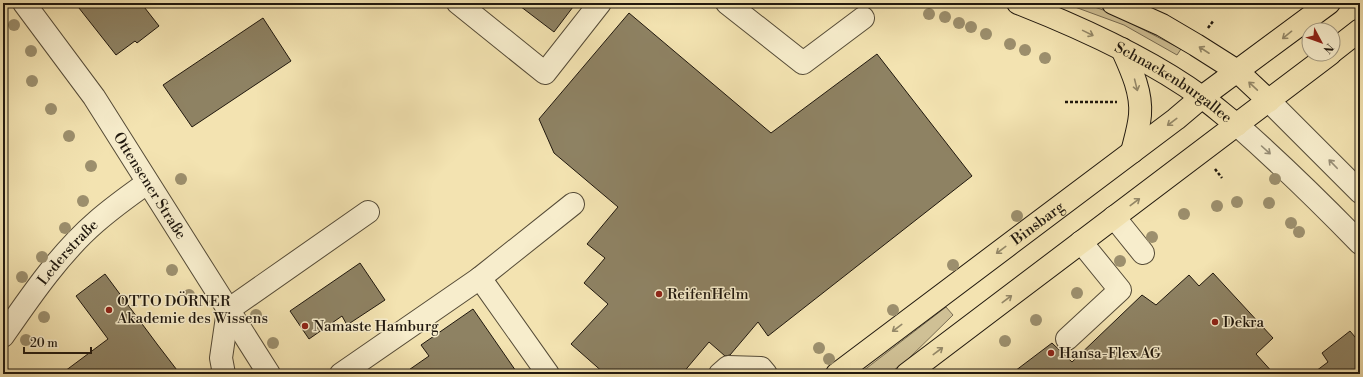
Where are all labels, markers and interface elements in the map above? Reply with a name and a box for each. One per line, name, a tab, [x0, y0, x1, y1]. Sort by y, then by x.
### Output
north arrow	[1301, 22, 1341, 62]
one-way arrow	[1082, 30, 1094, 37]
one-way arrow	[1281, 31, 1292, 39]
street label: Schnackenburgallee	[1111, 38, 1236, 127]
text: N	[1319, 40, 1336, 56]
one-way arrow	[1199, 46, 1210, 54]
one-way arrow	[1133, 78, 1140, 91]
one-way arrow	[1248, 81, 1258, 91]
one-way arrow	[1166, 117, 1177, 126]
street label: Ottensener Straße	[109, 129, 190, 243]
one-way arrow	[1261, 146, 1271, 155]
one-way arrow	[1328, 159, 1338, 169]
street label: Binsbarg	[1007, 197, 1068, 250]
one-way arrow	[1129, 198, 1140, 206]
street label: Lederstraße	[34, 216, 102, 289]
one-way arrow	[995, 246, 1006, 254]
place label: ReifenHelm	[667, 285, 749, 304]
marker: ReifenHelm	[654, 289, 664, 299]
place label: OTTO DÖRNER Akademie des Wissens	[116, 291, 268, 328]
one-way arrow	[1001, 295, 1012, 303]
marker: OTTO DÖRNER Akademie des Wissens	[104, 305, 114, 315]
place label: Dekra	[1223, 313, 1264, 332]
place label: Namaste Hamburg	[313, 317, 439, 336]
marker: Dekra	[1210, 317, 1220, 327]
marker: Namaste Hamburg	[300, 321, 310, 331]
one-way arrow	[891, 324, 902, 333]
scale bar	[24, 329, 91, 355]
text: 20 m	[30, 336, 58, 351]
place label: Hansa-Flex AG	[1059, 344, 1161, 363]
one-way arrow	[933, 347, 944, 355]
marker: Hansa-Flex AG	[1046, 348, 1056, 358]

